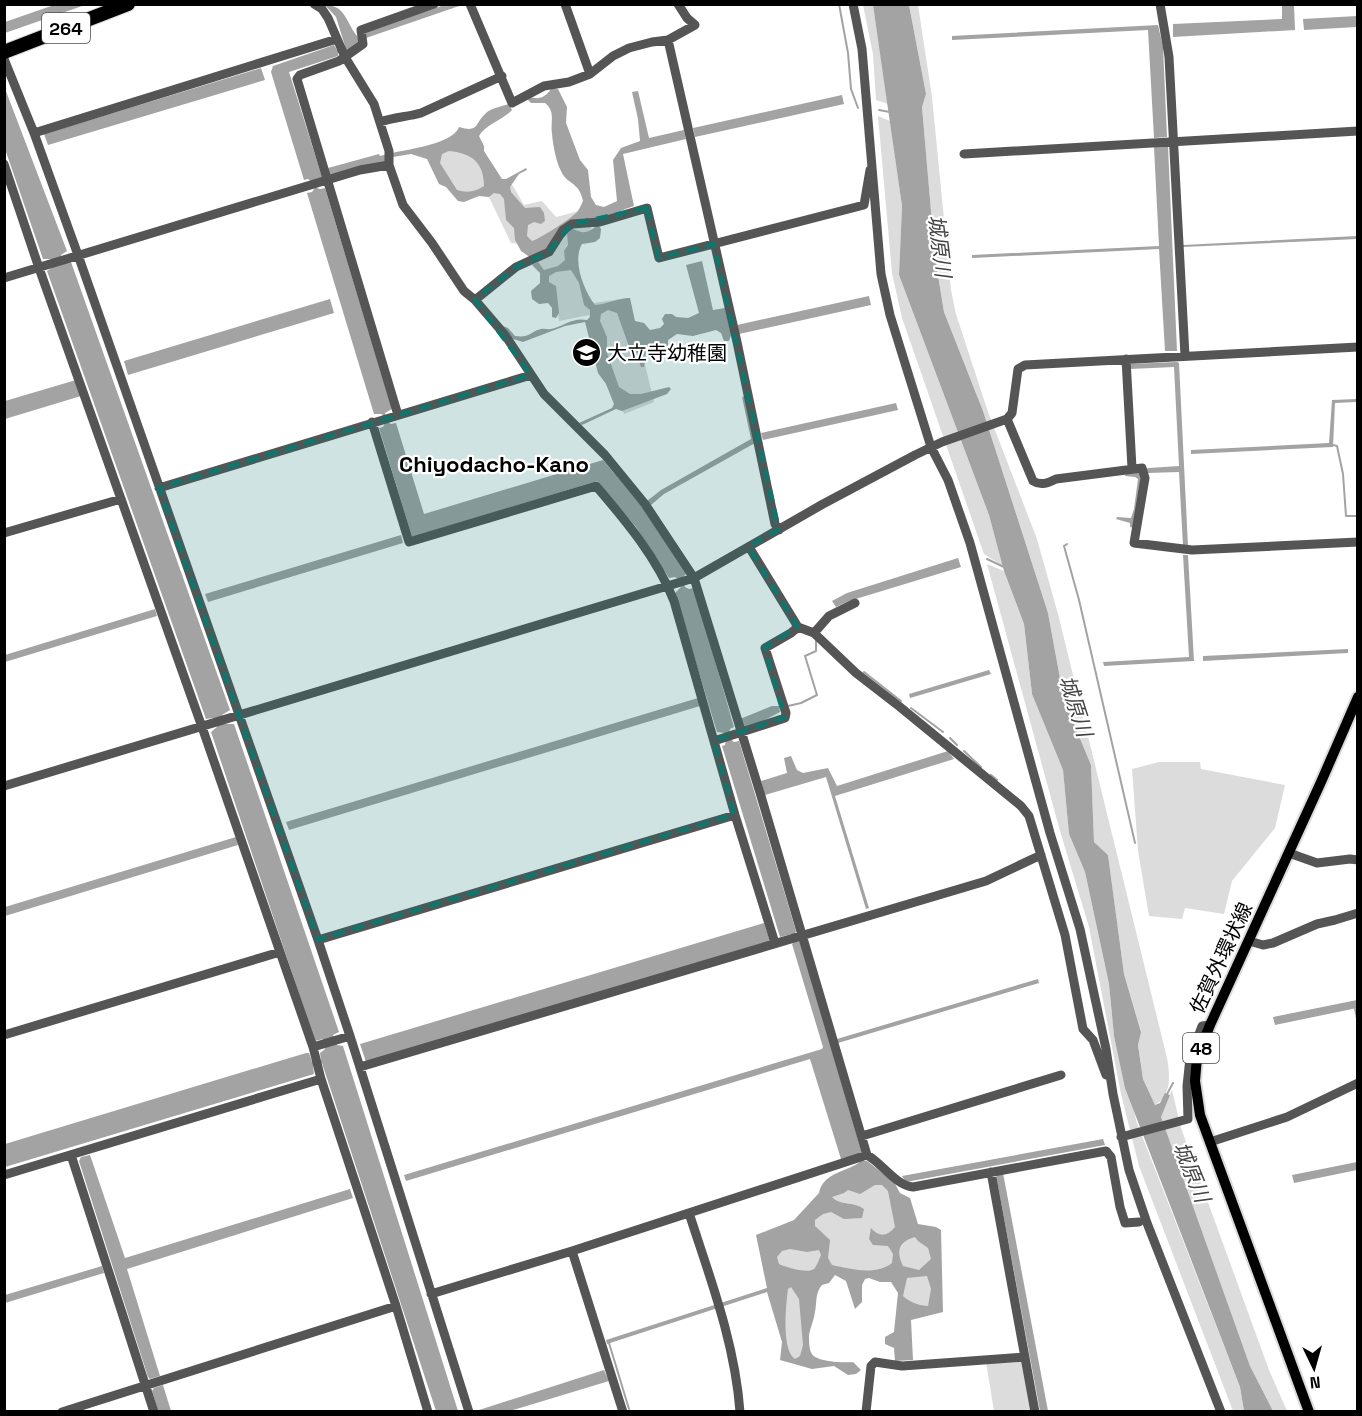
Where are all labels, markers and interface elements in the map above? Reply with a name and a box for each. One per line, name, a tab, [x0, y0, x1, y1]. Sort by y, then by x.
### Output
road number: 264	[42, 13, 90, 43]
water label: 城原川	[923, 213, 957, 281]
school or university icon: 大立寺幼稚園	[570, 337, 602, 369]
place label: 大立寺幼稚園	[607, 340, 727, 366]
district label: Chiyodacho-Kano	[399, 450, 589, 478]
water label: 城原川	[1053, 672, 1099, 742]
street label: 佐賀外環状線	[1184, 898, 1258, 1018]
road number: 48	[1183, 1033, 1219, 1063]
water label: 城原川	[1168, 1138, 1217, 1208]
north arrow	[1284, 1338, 1344, 1398]
text: N	[1309, 1372, 1322, 1393]

